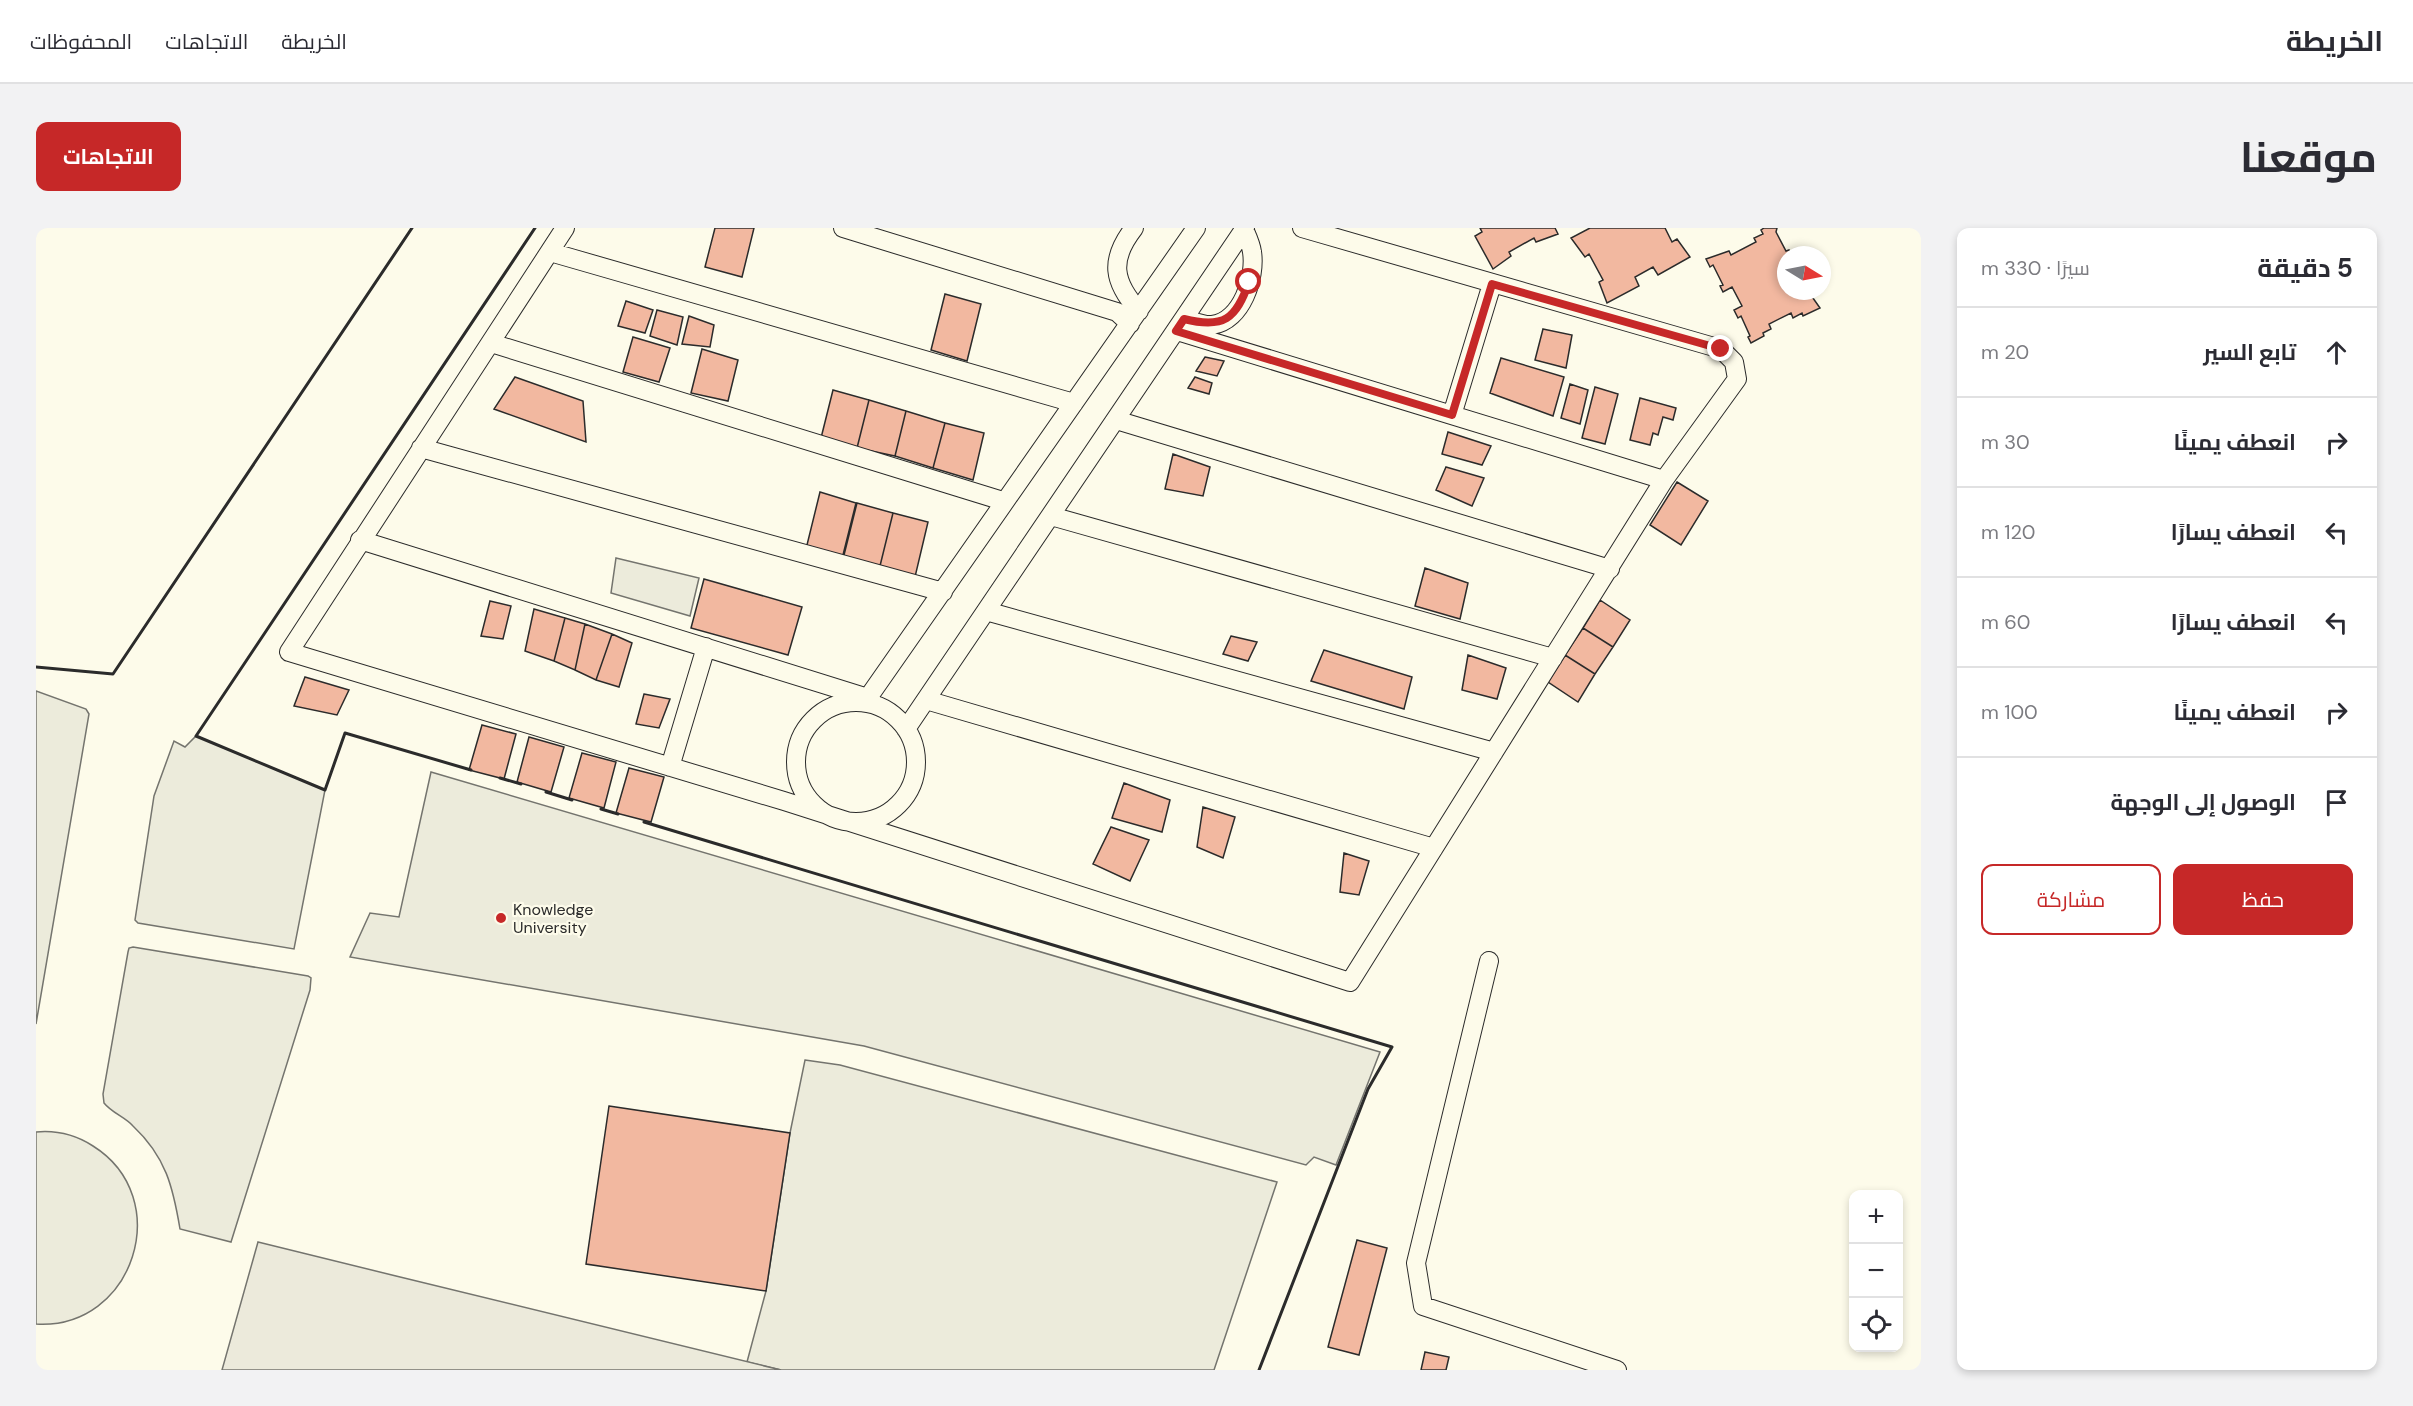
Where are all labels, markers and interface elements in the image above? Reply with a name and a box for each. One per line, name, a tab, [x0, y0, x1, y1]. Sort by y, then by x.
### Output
text: الخريطة	[2286, 23, 2383, 60]
text: المحفوظات	[30, 28, 132, 56]
text: الاتجاهات	[165, 28, 248, 56]
text: الخريطة	[281, 28, 347, 56]
button: الاتجاهات	[36, 122, 181, 191]
text: موقعنا	[2240, 130, 2377, 185]
north arrow	[1777, 246, 1831, 300]
text: 5 دقيقة	[2257, 251, 2353, 285]
text: سيرًا · 330 m	[1981, 255, 2090, 281]
route start	[1235, 268, 1261, 294]
route end	[1707, 335, 1733, 361]
icon: ahead	[2320, 336, 2353, 369]
text: تابع السير	[2203, 338, 2296, 367]
text: 20 m	[1981, 339, 2029, 365]
icon: right	[2320, 426, 2353, 459]
text: انعطف يمينًا	[2174, 428, 2296, 457]
text: 30 m	[1981, 429, 2030, 455]
icon: left	[2320, 516, 2353, 549]
text: انعطف يسارًا	[2171, 518, 2296, 547]
text: 120 m	[1981, 519, 2035, 545]
icon: left	[2320, 606, 2353, 639]
text: انعطف يسارًا	[2171, 608, 2296, 637]
text: 60 m	[1981, 609, 2030, 635]
icon: right	[2320, 696, 2353, 729]
text: انعطف يمينًا	[2174, 698, 2296, 727]
text: 100 m	[1981, 699, 2038, 725]
icon: arrive	[2320, 786, 2353, 819]
text: الوصول إلى الوجهة	[2110, 788, 2296, 817]
button: مشاركة	[1981, 864, 2161, 935]
button: حفظ	[2173, 864, 2353, 935]
place label: Knowledge University	[513, 899, 593, 938]
marker: Knowledge University	[494, 911, 508, 925]
map controls	[1849, 1190, 1903, 1352]
button: +	[1849, 1190, 1903, 1244]
button: −	[1849, 1244, 1903, 1298]
button: locate	[1849, 1298, 1903, 1352]

